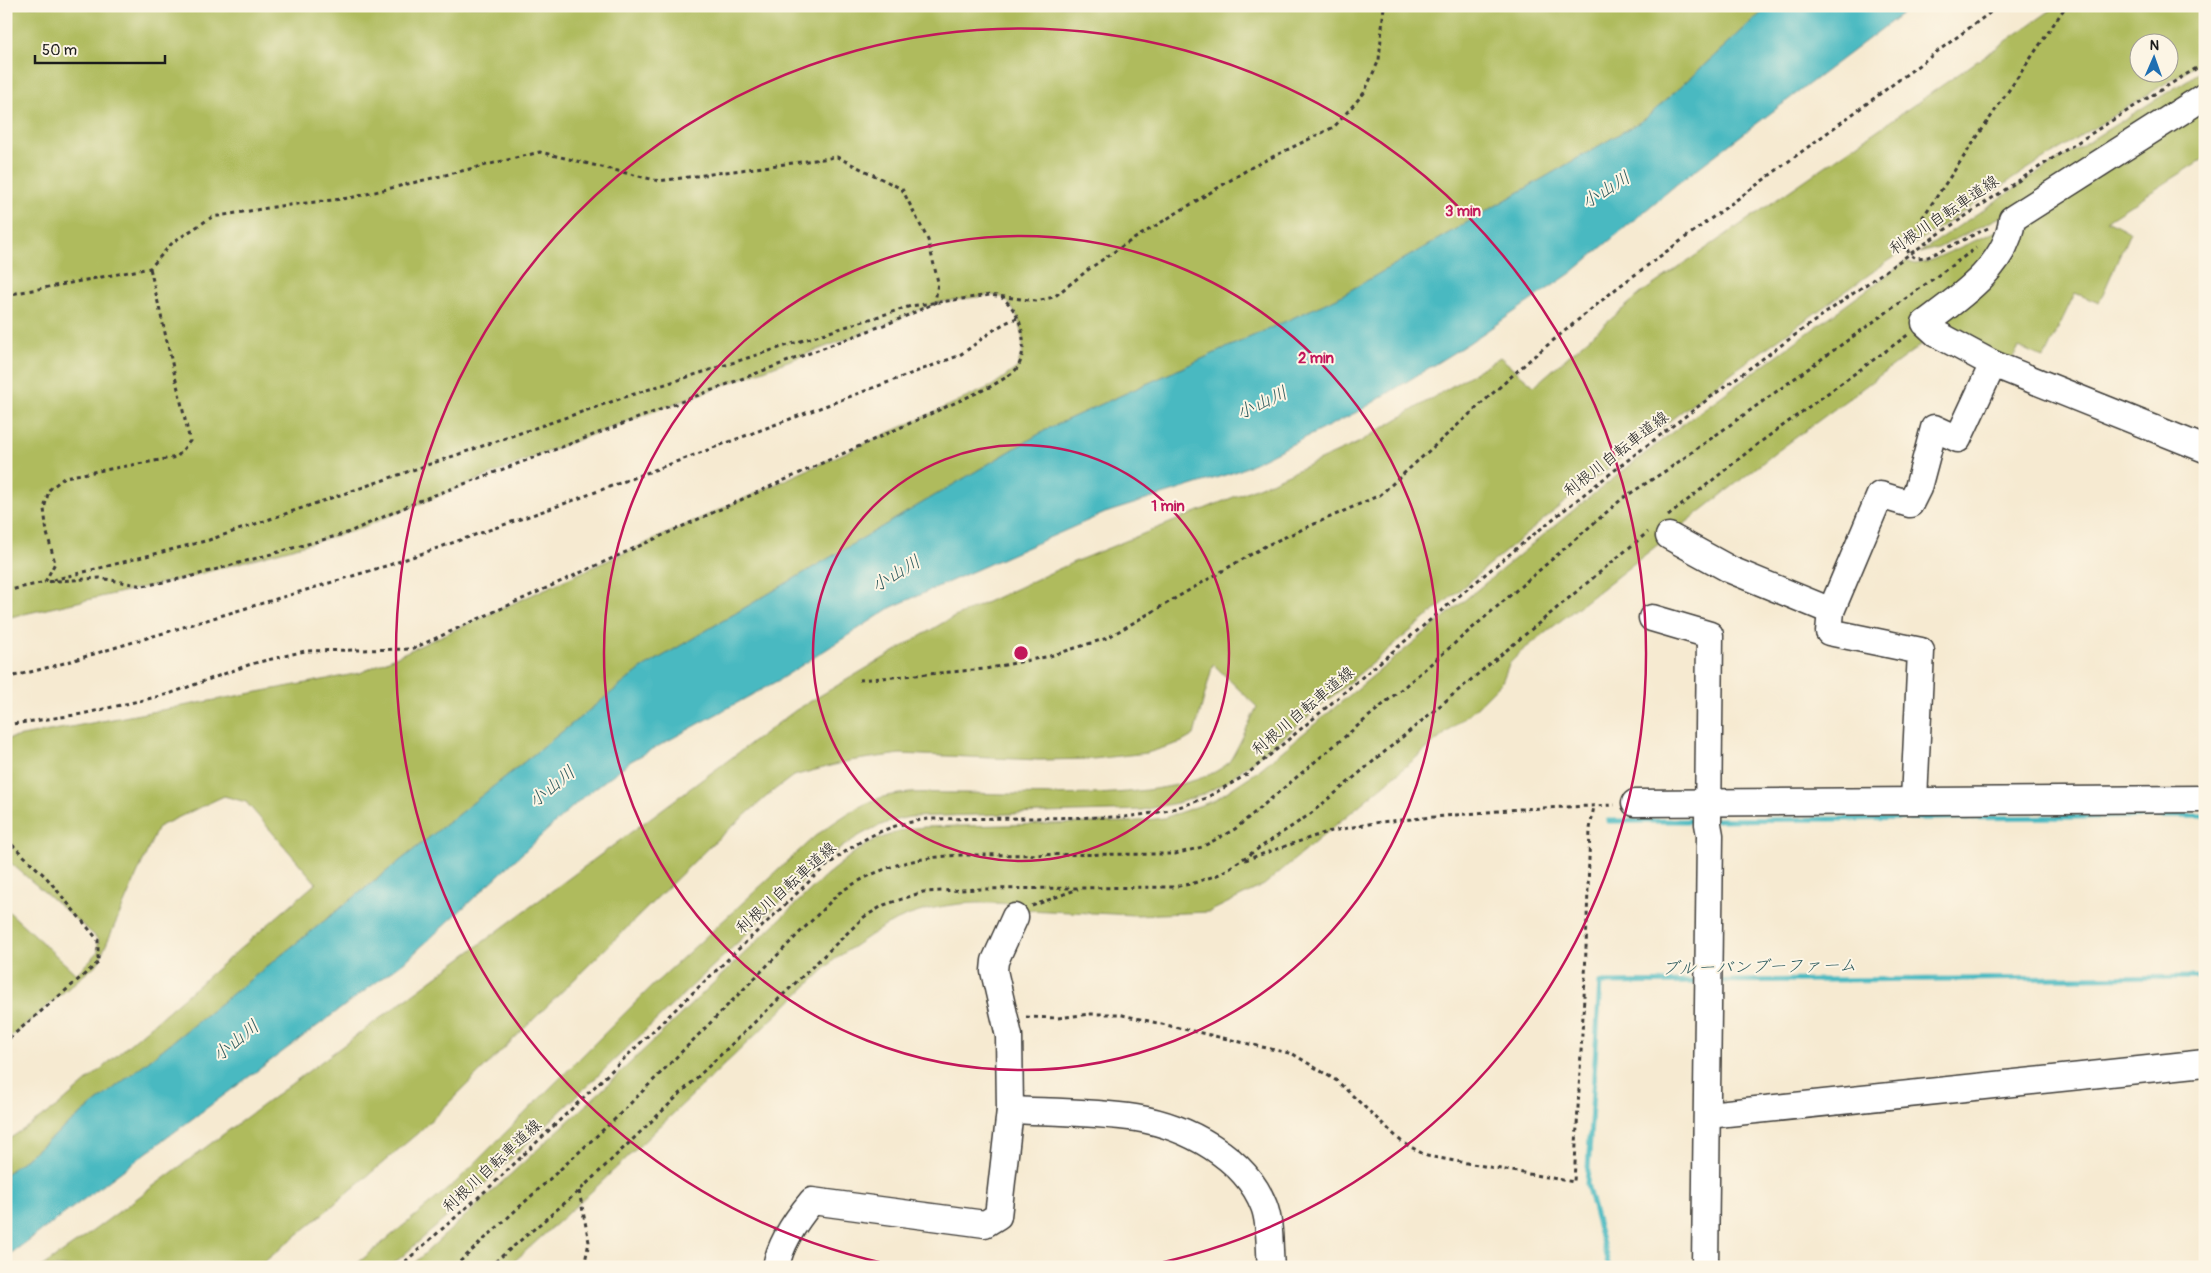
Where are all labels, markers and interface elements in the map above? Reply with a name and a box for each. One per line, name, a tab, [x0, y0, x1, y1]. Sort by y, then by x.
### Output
scale bar	[35, 32, 165, 64]
north arrow	[2128, 32, 2178, 82]
text: N	[2149, 37, 2159, 54]
text: 50 m	[42, 41, 77, 60]
water label: 小山川	[1577, 166, 1635, 214]
street label: 利根川自転車道線	[1885, 171, 2003, 259]
text: 3 min	[1445, 202, 1481, 221]
text: 2 min	[1298, 349, 1334, 368]
water label: 小山川	[1233, 381, 1291, 425]
street label: 利根川自転車道線	[1559, 407, 1673, 501]
text: 1 min	[1151, 497, 1185, 516]
water label: 小山川	[867, 550, 925, 598]
centre of rings	[1012, 644, 1030, 662]
street label: 利根川自転車道線	[1248, 662, 1358, 760]
water label: 小山川	[524, 761, 580, 813]
street label: 利根川自転車道線	[732, 838, 840, 938]
water label: ブルーバンブーファーム	[1661, 954, 1857, 980]
water label: 小山川	[208, 1015, 264, 1067]
street label: 利根川自転車道線	[438, 1115, 546, 1217]

